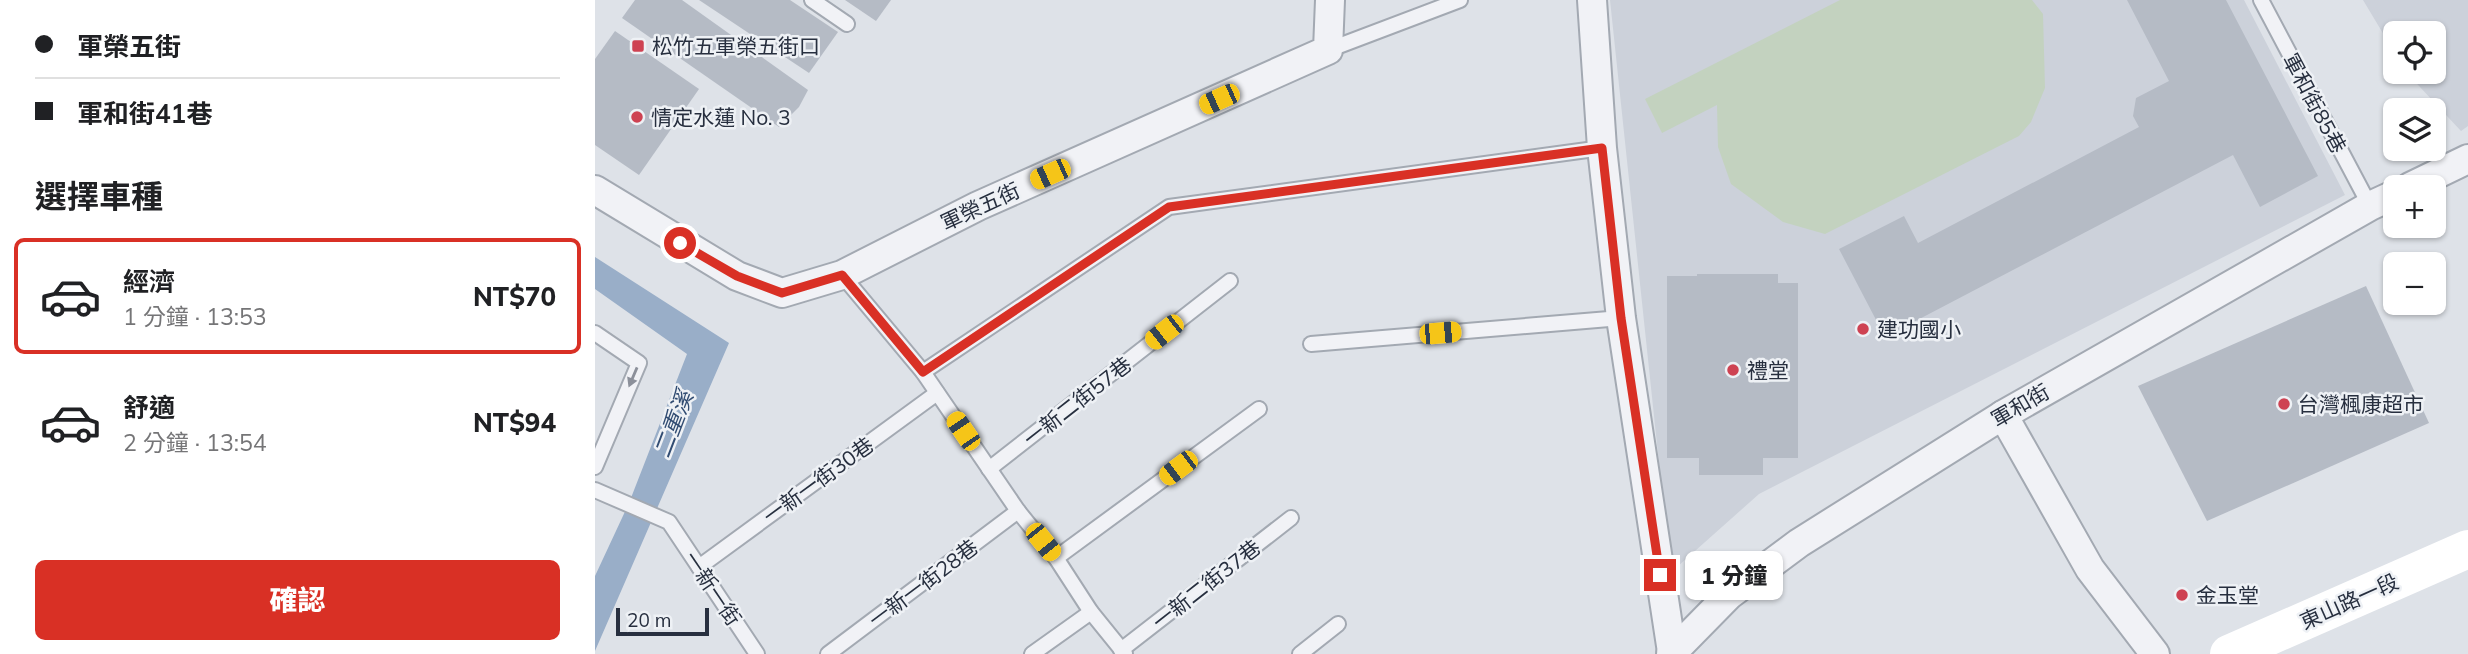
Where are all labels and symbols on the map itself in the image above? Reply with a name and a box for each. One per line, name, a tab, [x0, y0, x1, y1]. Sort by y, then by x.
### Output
place label: 松竹五軍榮五街口	[652, 33, 820, 59]
marker: 松竹五軍榮五街口	[630, 38, 646, 54]
street label: 軍和街85巷	[2278, 49, 2352, 157]
car	[1196, 81, 1243, 117]
place label: 情定水蓮 No. 3	[651, 104, 791, 130]
marker: 情定水蓮 No. 3	[629, 109, 645, 125]
car	[1027, 156, 1074, 192]
street label: 軍榮五街	[936, 176, 1024, 236]
route start	[664, 227, 696, 259]
car	[1141, 311, 1188, 353]
place label: 建功國小	[1877, 316, 1961, 342]
car	[1419, 321, 1462, 345]
marker: 建功國小	[1855, 321, 1871, 337]
street label: 一新二街57巷	[1018, 351, 1136, 451]
place label: 禮堂	[1747, 357, 1789, 383]
marker: 禮堂	[1725, 362, 1741, 378]
one-way arrow	[628, 367, 639, 388]
street label: 軍和街	[1986, 378, 2054, 432]
water label: 二重溪	[647, 384, 700, 461]
place label: 台灣楓康超市	[2298, 391, 2424, 417]
marker: 台灣楓康超市	[2276, 396, 2292, 412]
car	[943, 408, 984, 454]
street label: 一新一街30巷	[758, 431, 878, 529]
car	[1155, 447, 1202, 489]
car	[1022, 519, 1065, 565]
street label: 一新一街28巷	[863, 533, 983, 633]
street label: 一新二街37巷	[1147, 534, 1265, 634]
street label: 一新一街	[679, 546, 747, 630]
callout: 1 分鐘	[1685, 550, 1783, 600]
route end	[1644, 559, 1676, 591]
street label: 東山路一段	[2296, 568, 2402, 634]
place label: 金玉堂	[2196, 582, 2259, 608]
marker: 金玉堂	[2174, 587, 2190, 603]
scale bar	[616, 605, 709, 637]

